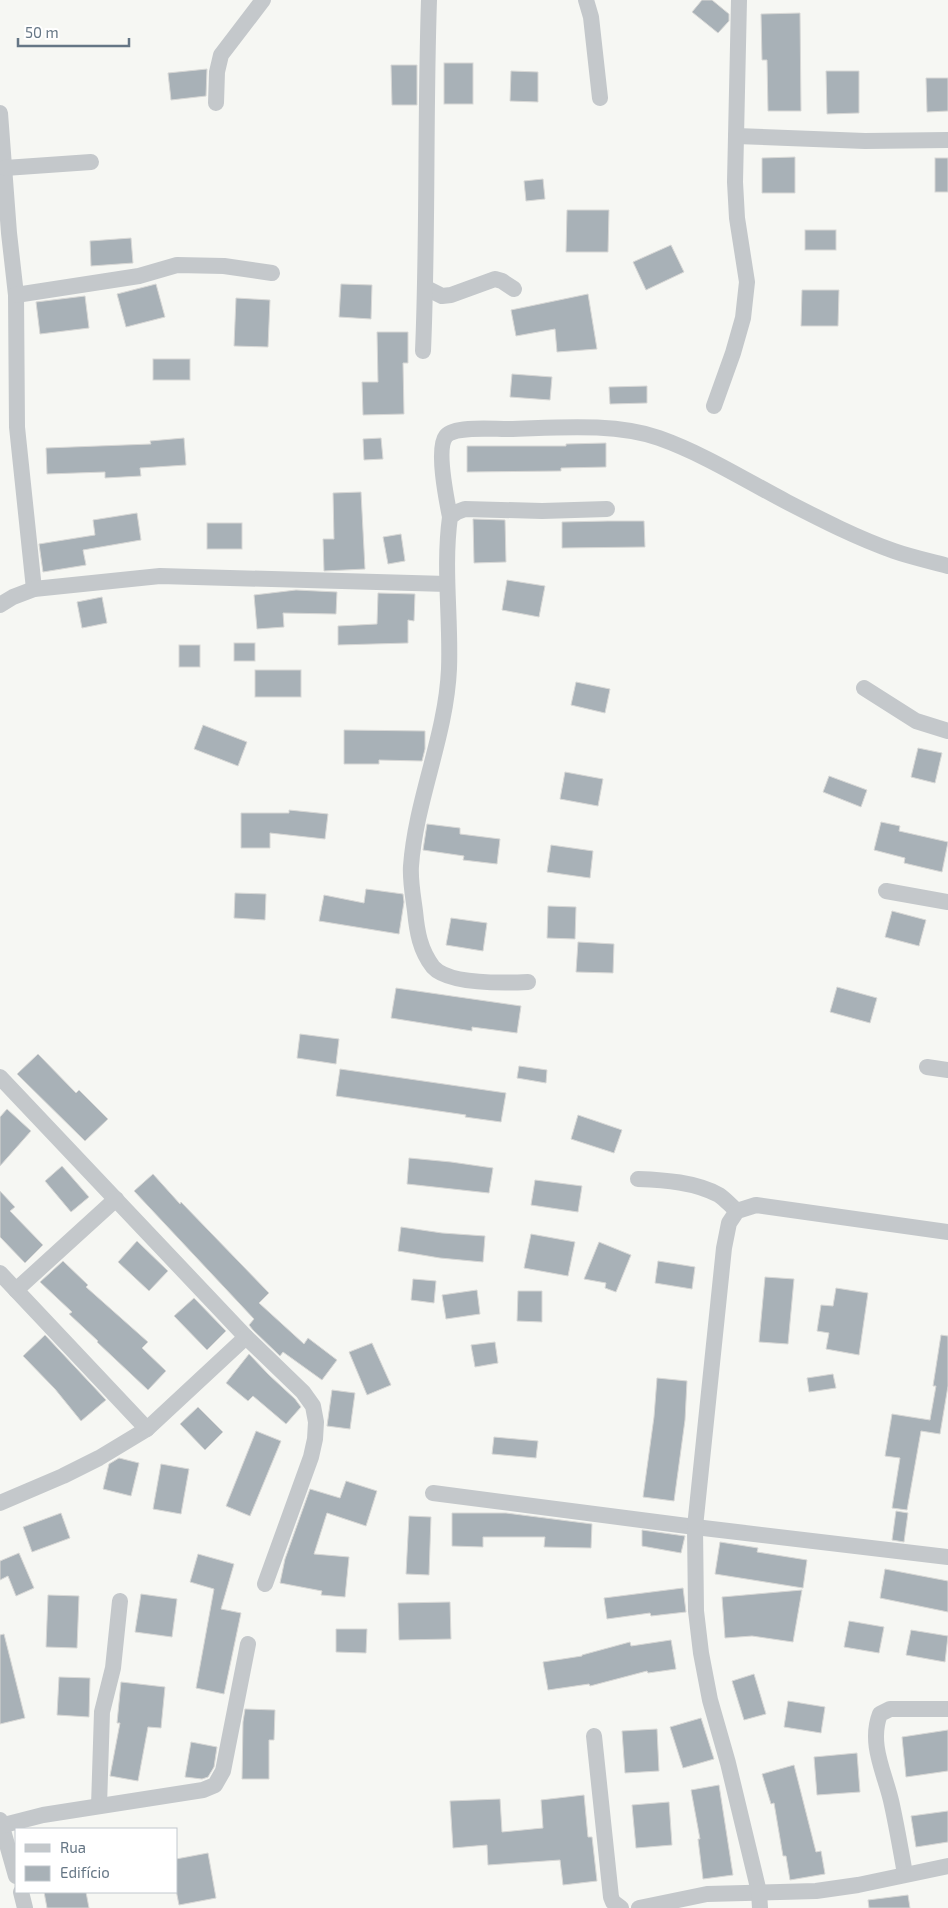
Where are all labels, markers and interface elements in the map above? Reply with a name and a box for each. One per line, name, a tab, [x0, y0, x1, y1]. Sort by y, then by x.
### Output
scale bar	[18, 15, 129, 47]
text: 50 m	[25, 23, 59, 41]
legend	[15, 1828, 178, 1893]
text: Rua	[60, 1838, 86, 1856]
text: Edifício	[60, 1863, 110, 1881]

